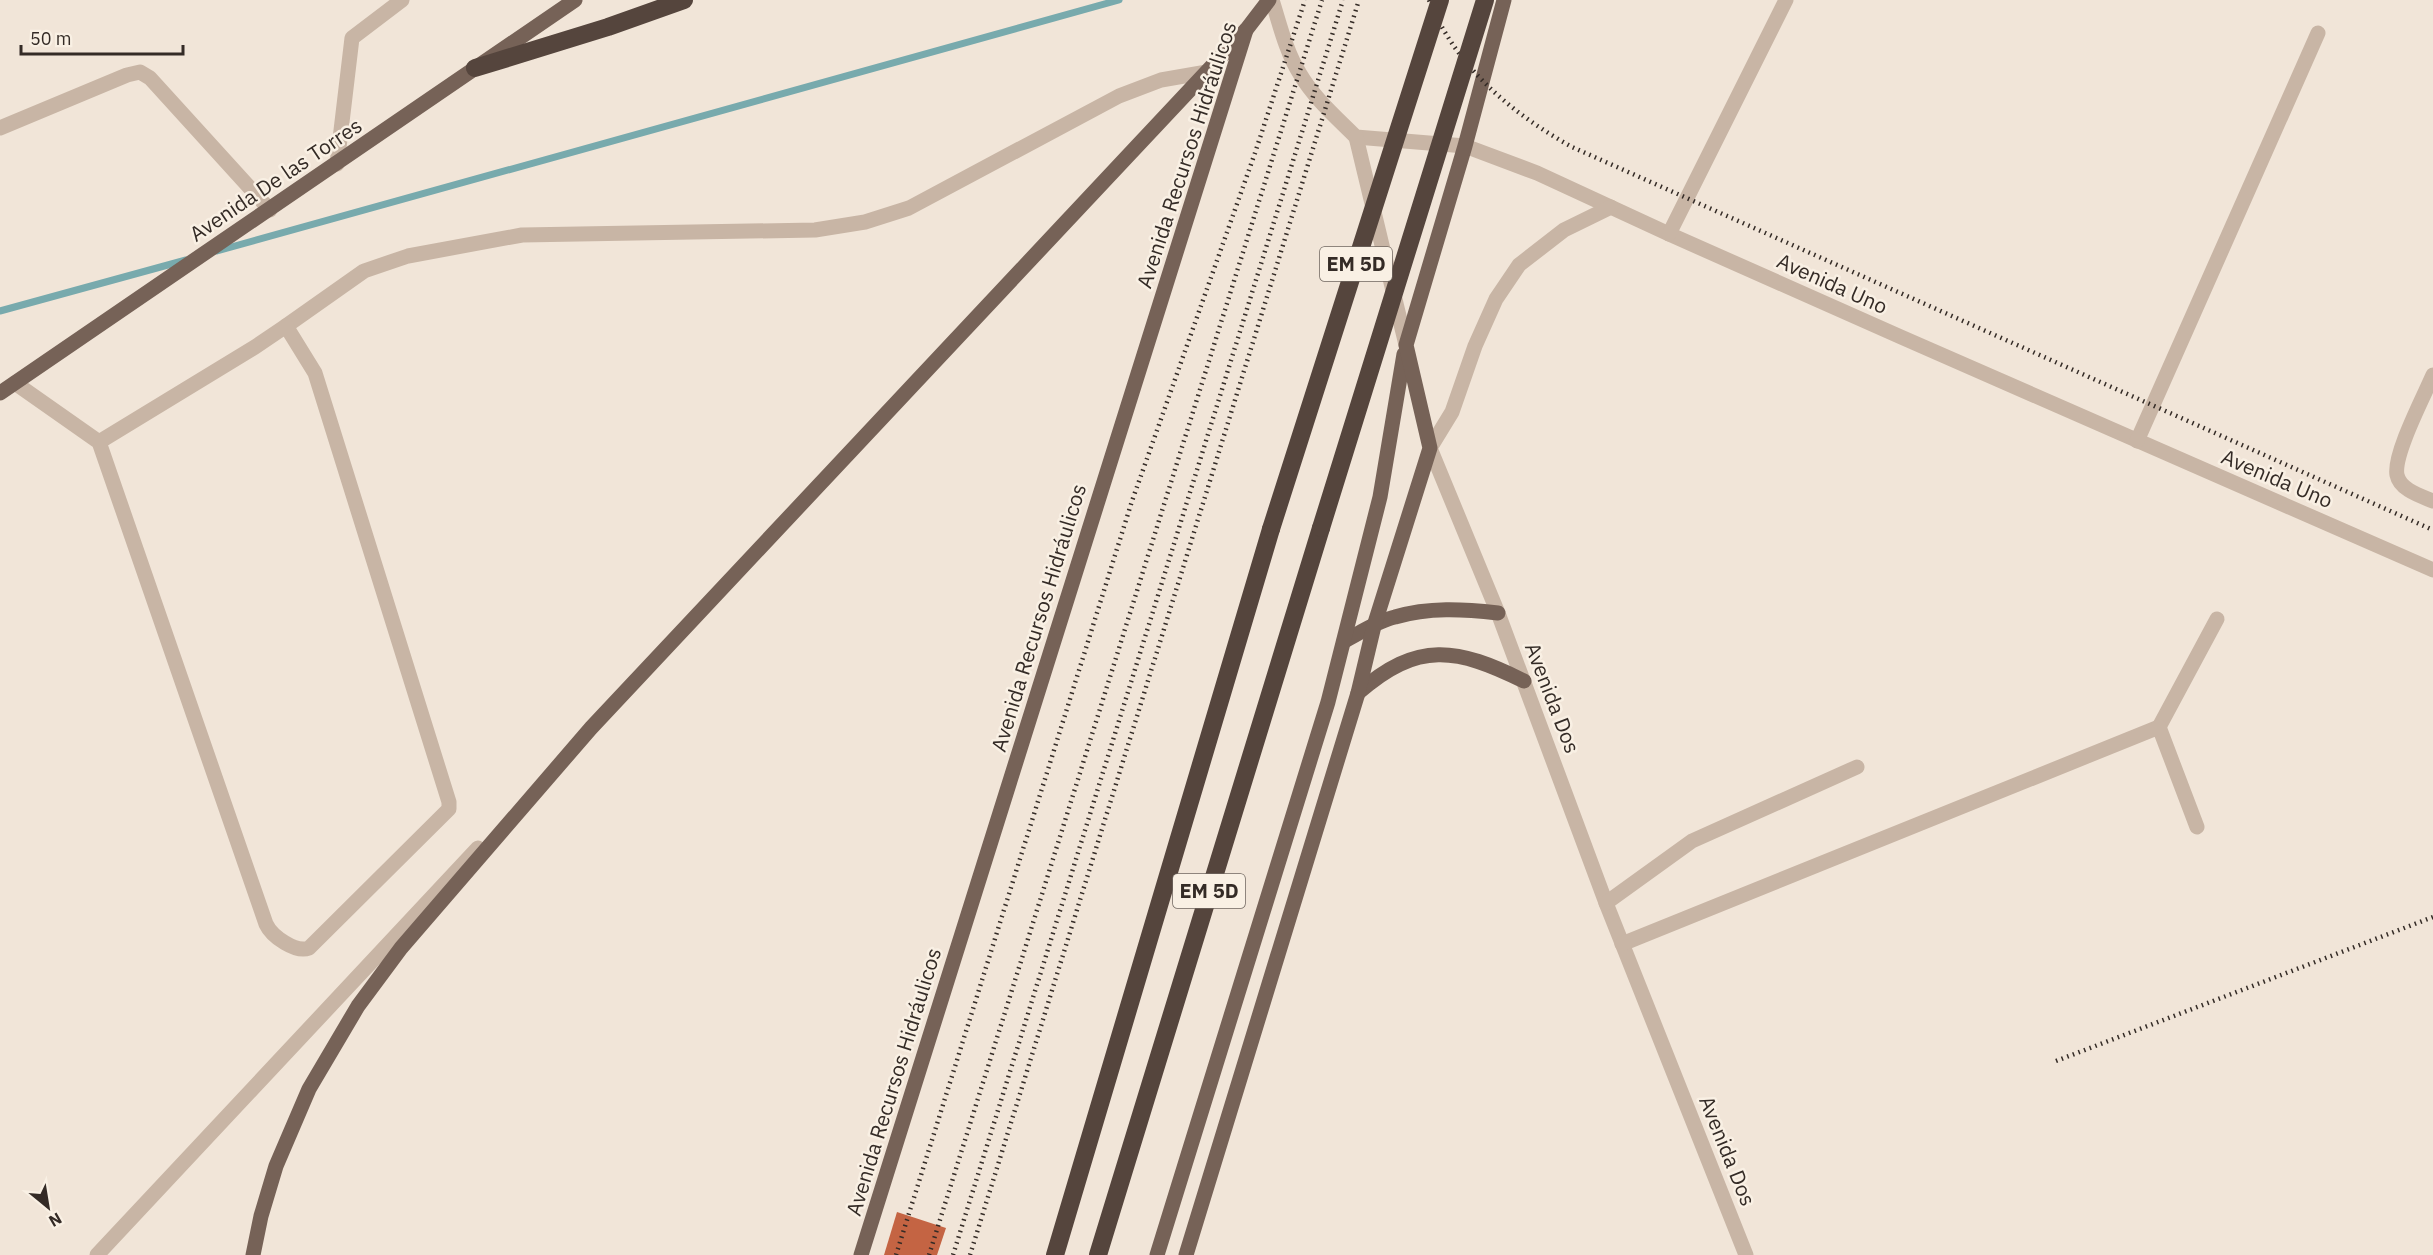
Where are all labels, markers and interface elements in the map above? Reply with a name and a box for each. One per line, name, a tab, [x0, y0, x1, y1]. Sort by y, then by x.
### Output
scale bar	[21, 18, 183, 56]
street label: Avenida Recursos Hidráulicos	[1130, 18, 1242, 292]
text: 50 m	[30, 27, 72, 50]
street label: Avenida De las Torres	[184, 111, 367, 247]
street label: Avenida Uno	[1773, 246, 1892, 320]
road number: EM 5D	[1320, 247, 1392, 281]
street label: Avenida Uno	[2218, 442, 2337, 514]
street label: Avenida Recursos Hidráulicos	[984, 480, 1092, 755]
street label: Avenida Dos	[1519, 638, 1587, 757]
road number: EM 5D	[1173, 874, 1245, 908]
street label: Avenida Recursos Hidráulicos	[839, 944, 947, 1219]
street label: Avenida Dos	[1693, 1091, 1763, 1210]
north arrow	[18, 1177, 78, 1237]
text: N	[45, 1208, 66, 1232]

